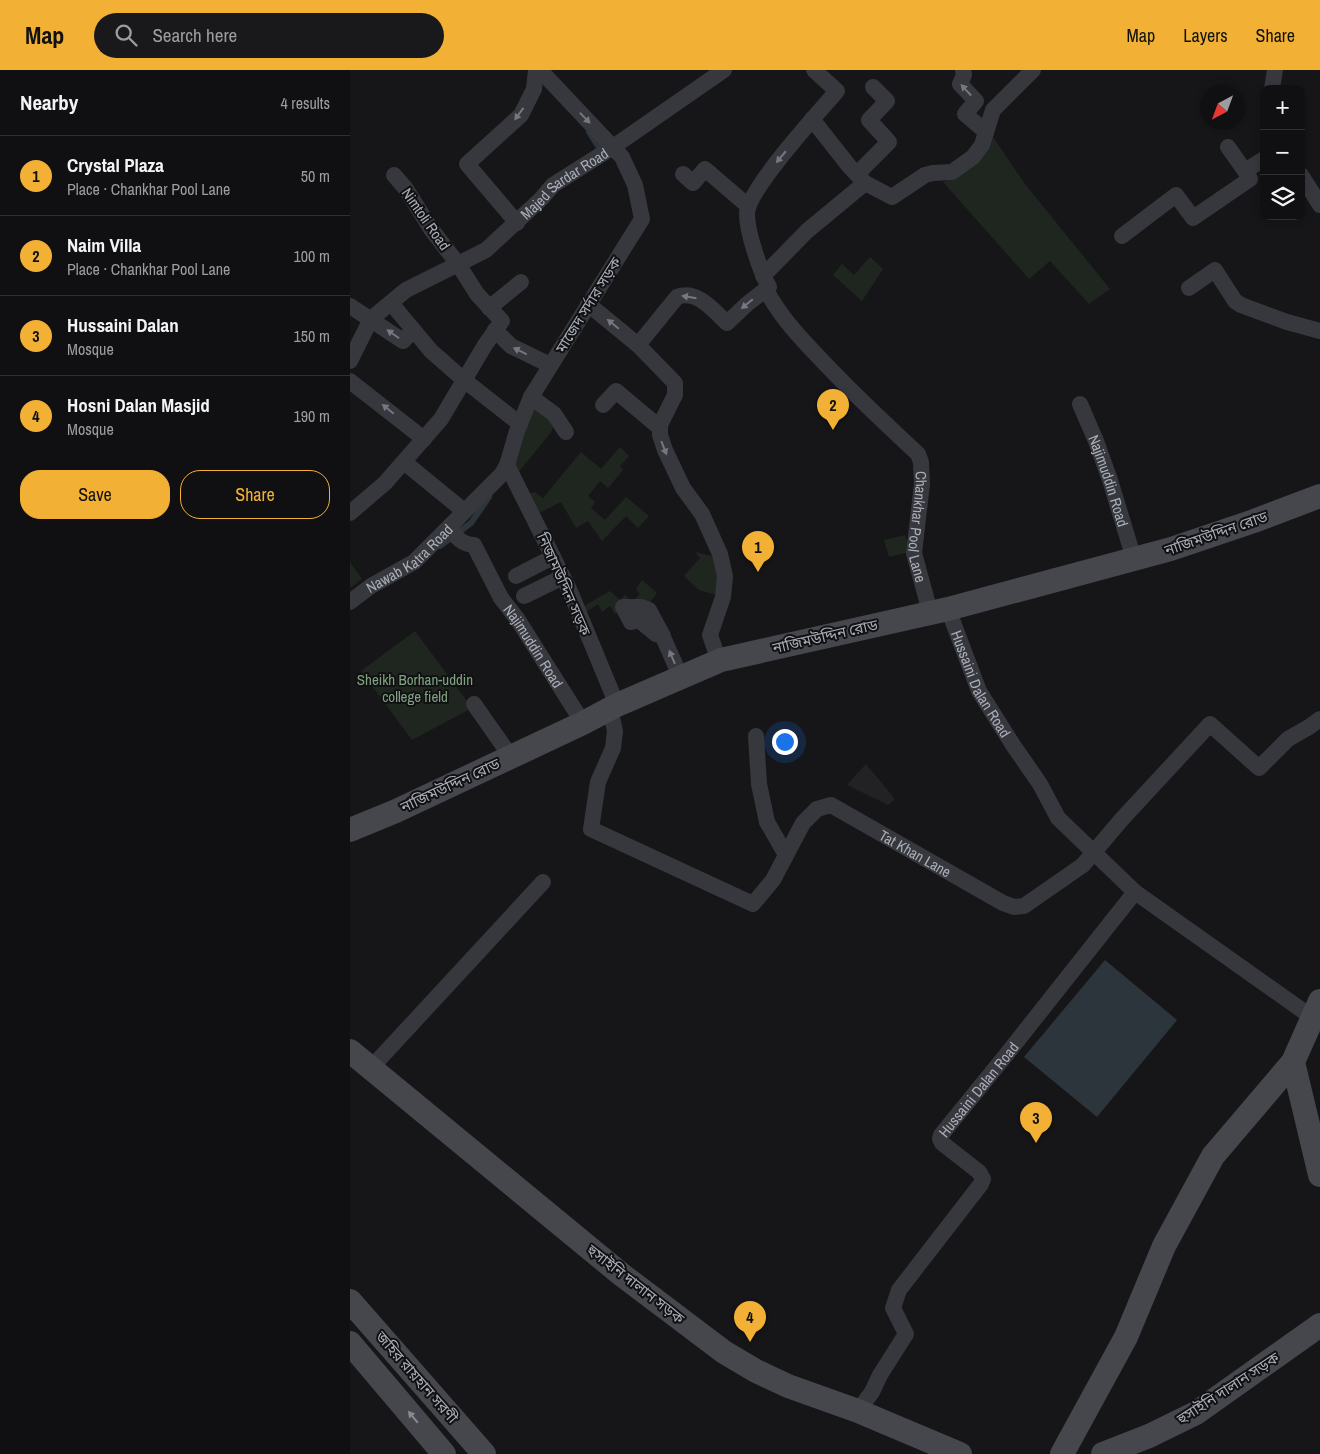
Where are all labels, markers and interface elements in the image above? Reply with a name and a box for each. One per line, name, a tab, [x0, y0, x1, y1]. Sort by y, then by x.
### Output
search box	[94, 13, 444, 58]
text: Map	[25, 19, 64, 51]
icon: search	[112, 21, 140, 49]
text: Search here	[152, 22, 237, 48]
text: Map	[1127, 23, 1155, 48]
text: Layers	[1183, 23, 1228, 48]
text: Share	[1256, 23, 1295, 48]
one-way arrow	[960, 85, 972, 97]
north arrow	[1200, 85, 1245, 130]
map controls	[1260, 85, 1305, 220]
button: +	[1260, 85, 1305, 130]
text: Nearby	[20, 88, 78, 117]
text: 4 results	[280, 92, 330, 114]
one-way arrow	[514, 107, 524, 121]
one-way arrow	[579, 112, 591, 124]
button: −	[1260, 130, 1305, 175]
street label: Majed Sardar Road	[515, 142, 612, 224]
one-way arrow	[776, 151, 787, 163]
text: Crystal Plaza	[67, 152, 164, 178]
text: 1	[32, 165, 40, 187]
text: 50 m	[301, 165, 330, 187]
button: layers	[1260, 175, 1305, 220]
text: Place · Chankhar Pool Lane	[67, 178, 230, 200]
street label: Nimtoli Road	[397, 184, 455, 254]
text: Naim Villa	[67, 232, 141, 258]
text: 2	[32, 245, 40, 267]
text: 100 m	[294, 245, 330, 267]
street label: মাজেদ সর্দার সড়ক	[550, 252, 626, 358]
text: Place · Chankhar Pool Lane	[67, 258, 230, 280]
one-way arrow	[680, 292, 696, 300]
one-way arrow	[741, 299, 754, 310]
text: Hussaini Dalan	[67, 312, 179, 338]
one-way arrow	[607, 319, 620, 330]
text: 3	[32, 325, 40, 347]
text: 150 m	[294, 325, 330, 347]
one-way arrow	[386, 329, 400, 339]
text: Mosque	[67, 338, 114, 360]
one-way arrow	[513, 347, 528, 355]
pin: 2	[817, 389, 849, 430]
text: Hosni Dalan Masjid	[67, 392, 210, 418]
one-way arrow	[382, 404, 395, 415]
text: 4	[32, 405, 40, 427]
text: 190 m	[294, 405, 330, 427]
text: Mosque	[67, 418, 114, 440]
street label: Najimuddin Road	[1084, 431, 1134, 529]
one-way arrow	[661, 441, 669, 455]
button: Save	[20, 470, 170, 519]
button: Share	[180, 470, 330, 519]
street label: Chankhar Pool Lane	[904, 470, 933, 585]
street label: নাজিমউদ্দিন রোড	[1161, 505, 1270, 561]
street label: Nawab Katra Road	[362, 519, 457, 597]
street label: নিজামউদ্দিন সড়ক	[532, 528, 596, 640]
pin: 1	[742, 531, 774, 572]
street label: Najimuddin Road	[499, 600, 569, 692]
street label: নাজিমউদ্দিন রোড	[769, 614, 880, 659]
street label: Hussaini Dalan Road	[946, 627, 1016, 741]
one-way arrow	[667, 650, 675, 664]
park label: Sheikh Borhan-uddin college field	[357, 669, 473, 707]
your location	[772, 729, 798, 755]
street label: নাজিমউদ্দিন রোড	[396, 753, 503, 818]
street label: Tat Khan Lane	[876, 824, 955, 882]
street label: Hussaini Dalan Road	[933, 1037, 1023, 1141]
pin: 3	[1020, 1102, 1052, 1143]
street label: হুসাইনি দালান সড়ক	[582, 1239, 690, 1329]
pin: 4	[734, 1301, 766, 1342]
street label: জহির রায়হান সরণী	[370, 1326, 464, 1428]
street label: হুসাইনি দালান সড়ক	[1172, 1347, 1284, 1429]
one-way arrow	[407, 1410, 418, 1423]

